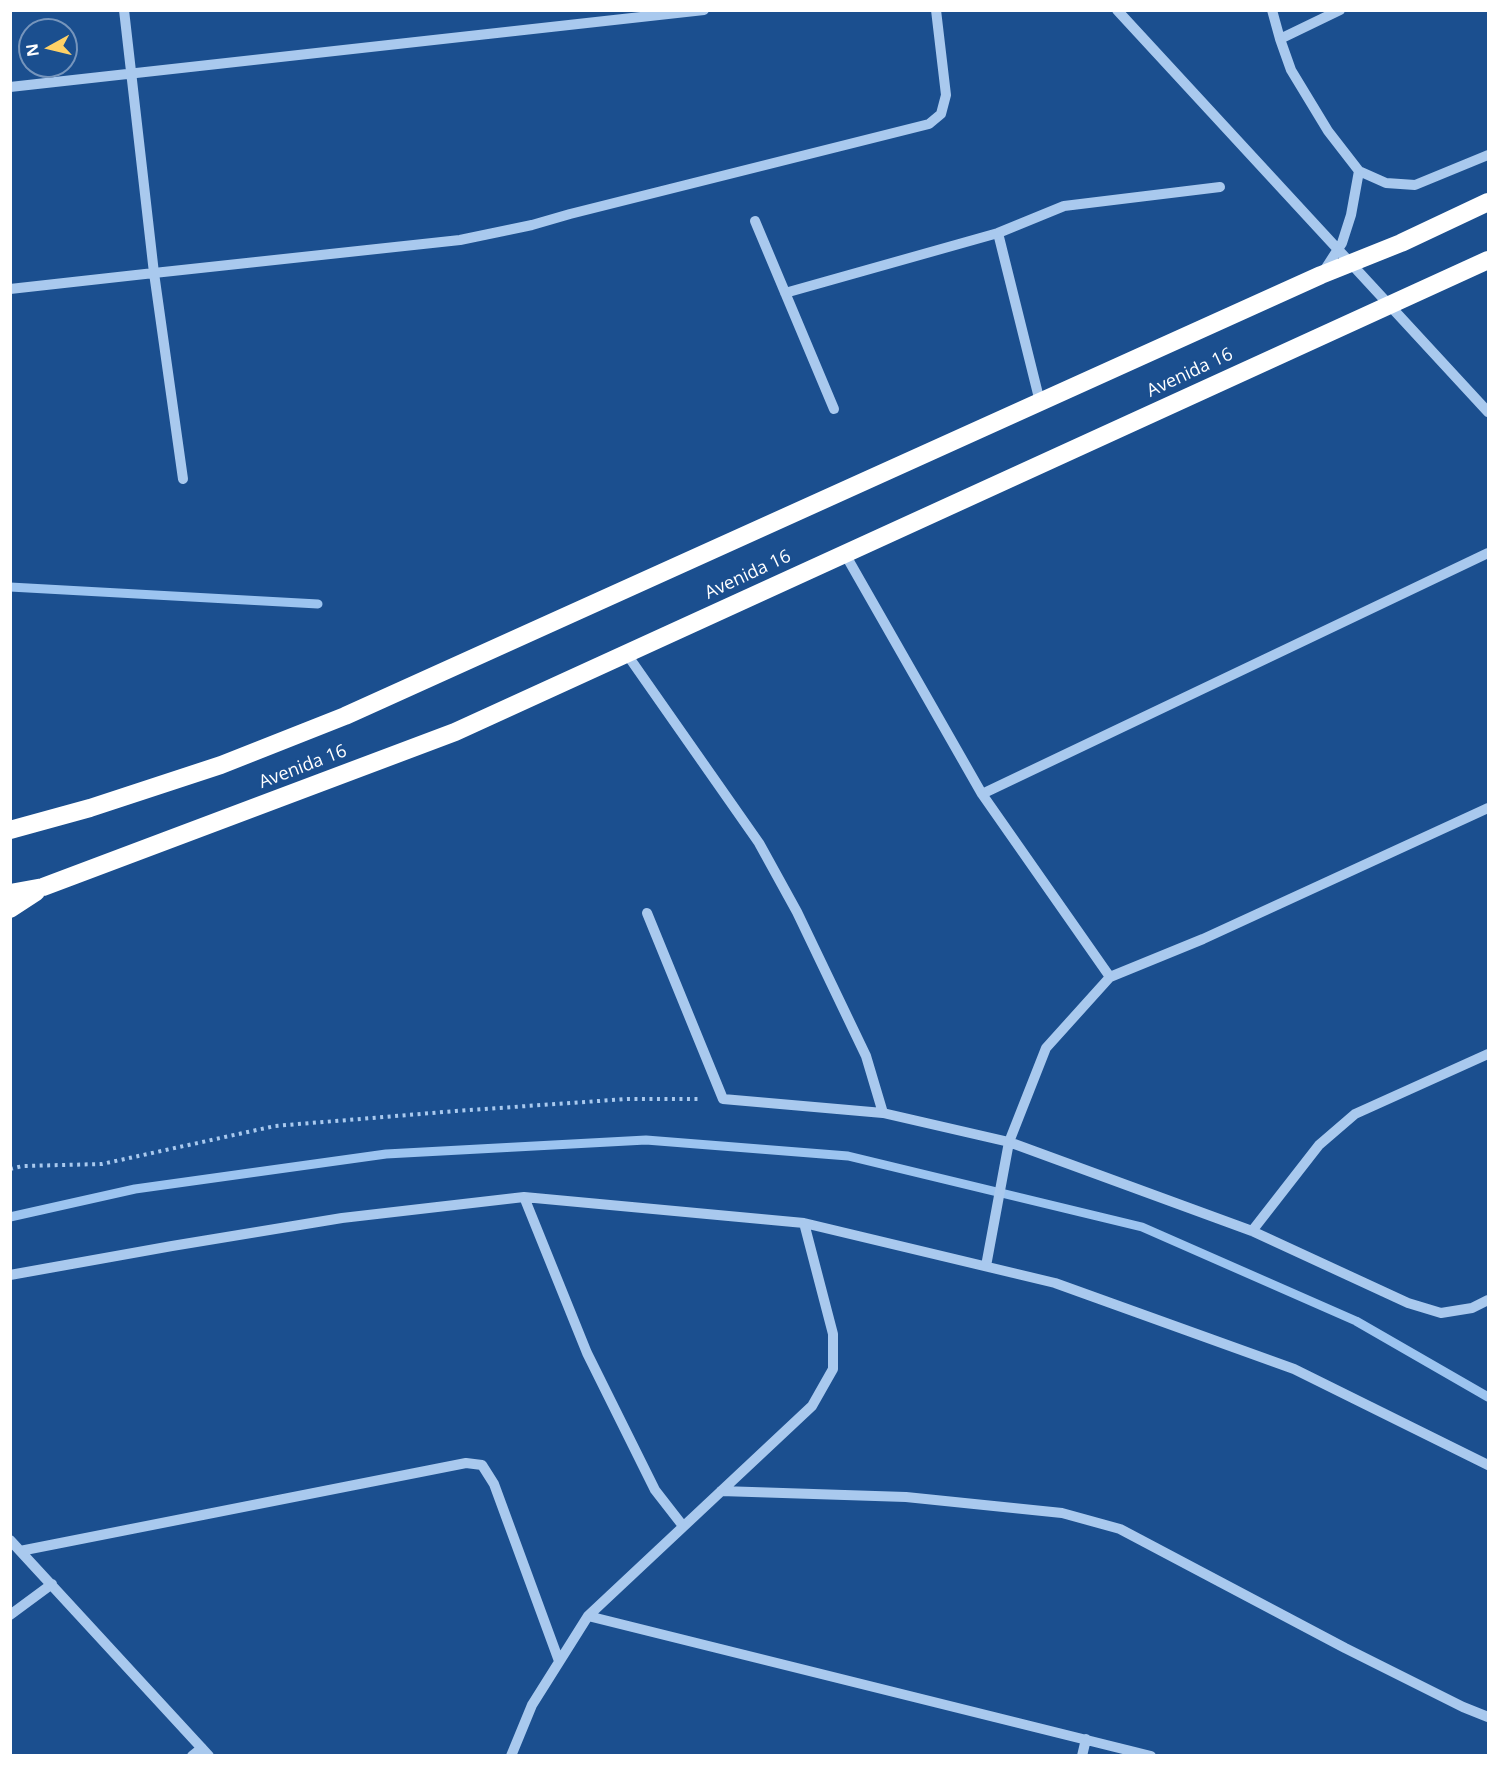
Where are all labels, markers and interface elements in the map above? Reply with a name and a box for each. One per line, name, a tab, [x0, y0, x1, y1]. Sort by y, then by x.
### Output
north arrow	[18, 18, 78, 78]
text: N	[20, 42, 44, 58]
street label: Avenida 16	[1144, 344, 1236, 402]
street label: Avenida 16	[702, 546, 794, 604]
street label: Avenida 16	[256, 740, 350, 794]

